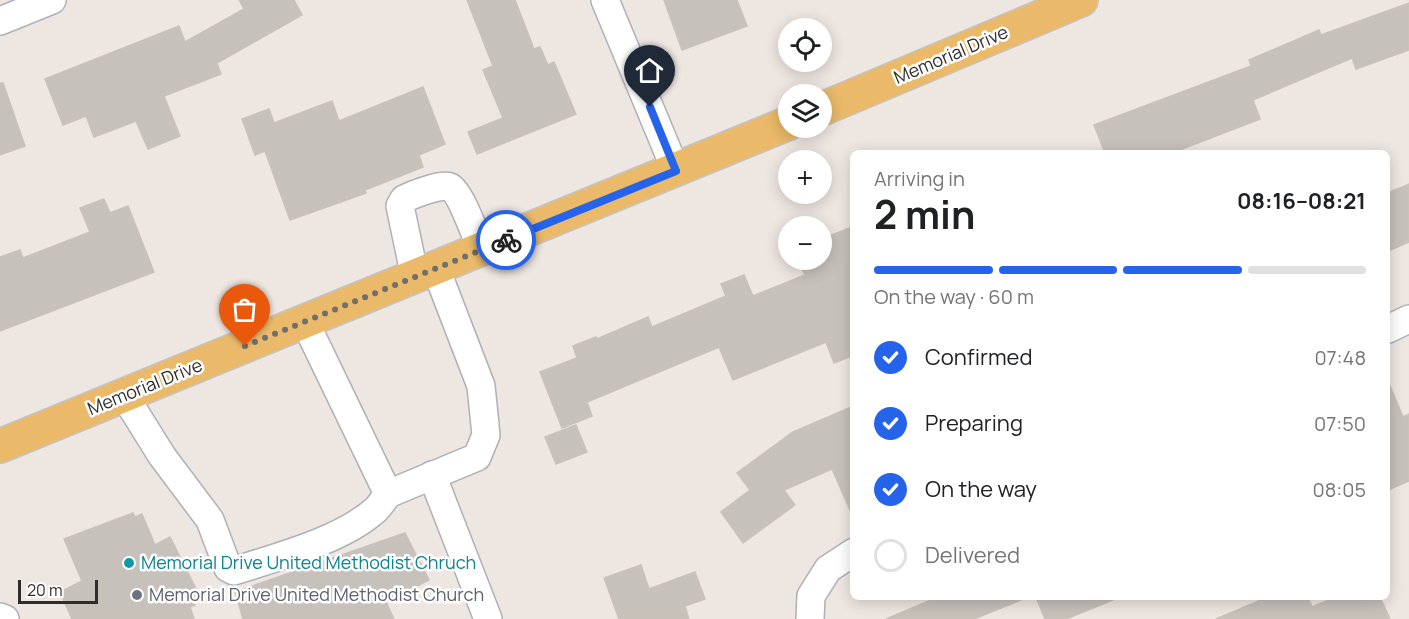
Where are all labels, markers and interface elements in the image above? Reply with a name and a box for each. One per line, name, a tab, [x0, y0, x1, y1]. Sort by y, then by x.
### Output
map controls	[778, 18, 832, 270]
button: locate	[778, 18, 832, 72]
street label: Memorial Drive	[890, 19, 1011, 89]
pin	[624, 45, 675, 107]
icon: home	[633, 54, 666, 87]
button: layers	[778, 84, 832, 138]
button: +	[778, 150, 832, 204]
text: Arriving in	[874, 165, 965, 192]
text: 08:16–08:21	[1237, 186, 1366, 216]
text: 2 min	[874, 187, 975, 241]
courier	[476, 210, 536, 270]
button: −	[778, 216, 832, 270]
icon: bike	[490, 224, 523, 257]
text: On the way · 60 m	[874, 283, 1034, 310]
pin	[219, 284, 270, 346]
icon: bag	[228, 293, 261, 326]
icon: check	[874, 341, 907, 374]
text: Confirmed	[925, 342, 1033, 372]
text: 07:48	[1314, 344, 1366, 371]
street label: Memorial Drive	[84, 352, 206, 420]
icon: check	[874, 407, 907, 440]
text: Preparing	[925, 408, 1023, 438]
text: 07:50	[1314, 410, 1366, 437]
icon: check	[874, 473, 907, 506]
text: On the way	[925, 474, 1037, 504]
text: 08:05	[1312, 476, 1366, 503]
text: Delivered	[925, 540, 1020, 570]
place label: Memorial Drive United Methodist Chruch	[141, 550, 476, 574]
marker: Memorial Drive United Methodist Chruch	[122, 556, 136, 570]
scale bar	[18, 577, 98, 604]
text: 20 m	[27, 579, 63, 601]
place label: Memorial Drive United Methodist Church	[149, 582, 484, 606]
marker: Memorial Drive United Methodist Church	[130, 588, 144, 602]

